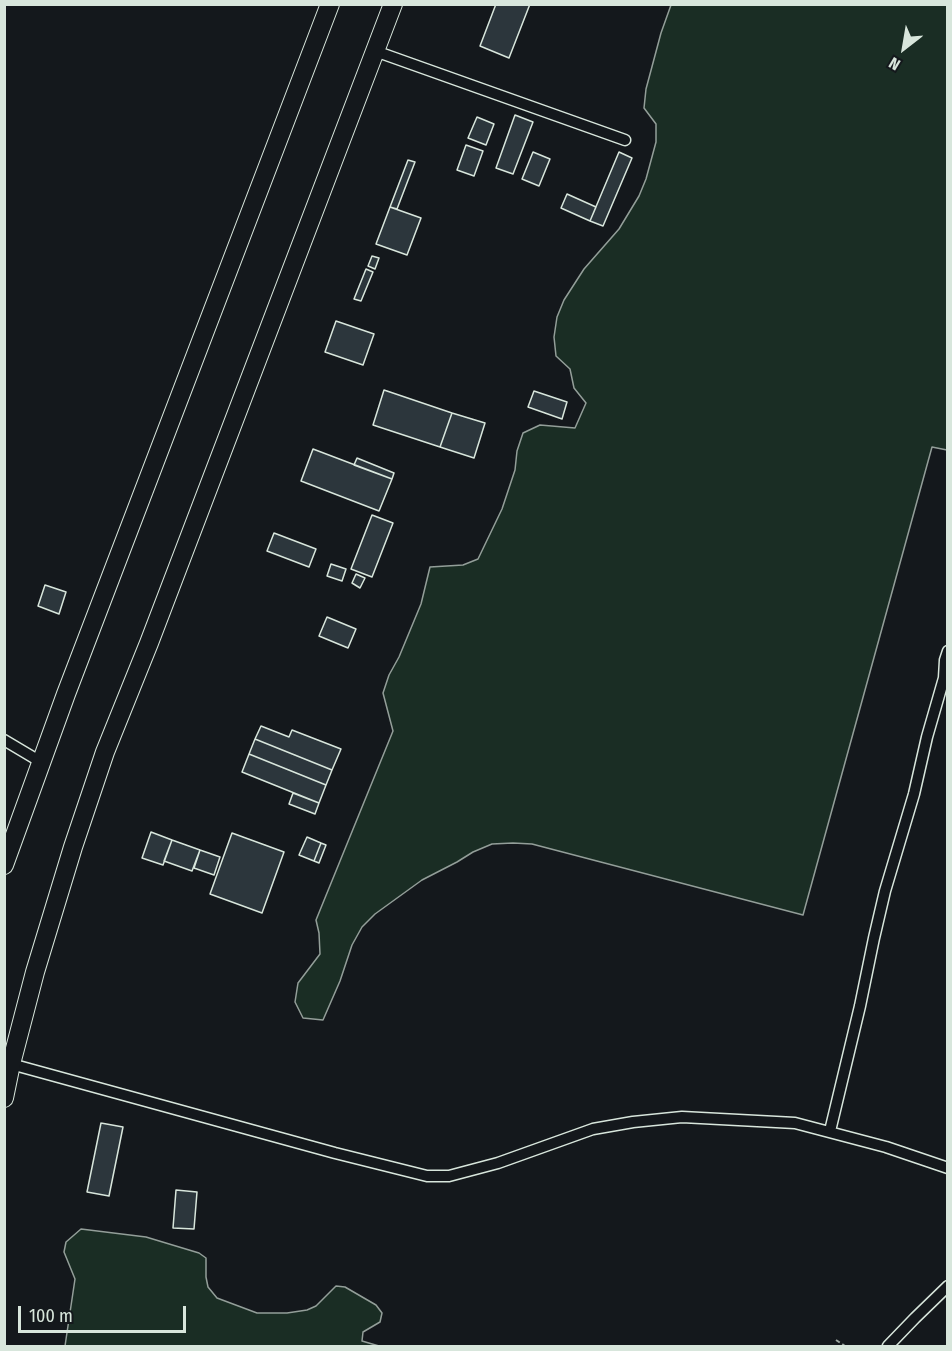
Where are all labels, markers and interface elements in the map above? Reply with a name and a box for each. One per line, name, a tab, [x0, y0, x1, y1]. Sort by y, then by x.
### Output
north arrow	[874, 18, 934, 78]
text: N	[885, 53, 903, 74]
scale bar	[21, 1294, 189, 1332]
text: 100 m	[29, 1305, 73, 1327]

